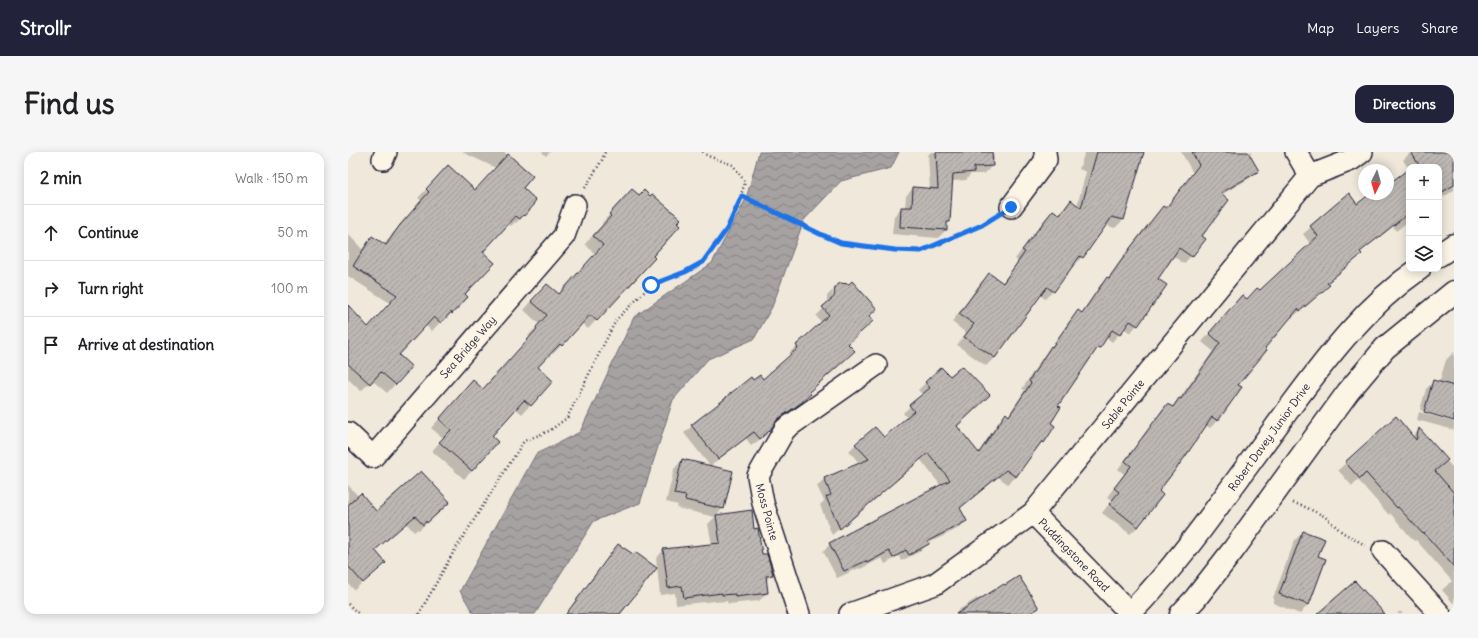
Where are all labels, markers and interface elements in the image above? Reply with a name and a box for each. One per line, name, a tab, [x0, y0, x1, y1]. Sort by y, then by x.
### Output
text: Strollr	[20, 16, 71, 40]
text: Map	[1307, 19, 1334, 37]
text: Layers	[1356, 19, 1399, 37]
text: Share	[1421, 19, 1458, 37]
button: Directions	[1355, 85, 1454, 123]
text: Find us	[24, 86, 115, 122]
north arrow	[1358, 164, 1394, 200]
map controls	[1406, 164, 1442, 272]
button: +	[1406, 164, 1442, 200]
text: 2 min	[40, 167, 82, 189]
text: Walk · 150 m	[235, 170, 308, 187]
route end	[1002, 198, 1020, 216]
button: −	[1406, 200, 1442, 236]
icon: ahead	[40, 222, 62, 244]
text: Continue	[78, 223, 139, 242]
text: 50 m	[277, 224, 308, 241]
button: layers	[1406, 236, 1442, 272]
route start	[642, 276, 660, 294]
icon: right	[40, 278, 62, 300]
text: Turn right	[78, 279, 143, 298]
text: 100 m	[271, 280, 308, 297]
street label: Sea Bridge Way	[437, 313, 499, 381]
icon: arrive	[40, 334, 62, 356]
text: Arrive at destination	[78, 335, 214, 354]
street label: Sable Pointe	[1099, 376, 1147, 432]
street label: Robert Davey Junior Drive	[1225, 380, 1313, 494]
street label: Moss Pointe	[753, 482, 781, 542]
street label: Puddingstone Road	[1035, 515, 1113, 595]

